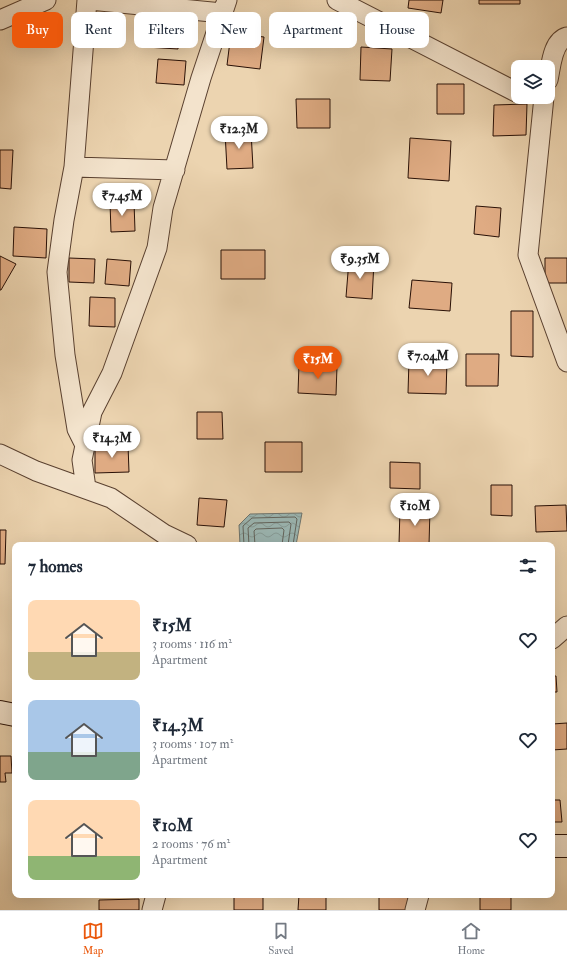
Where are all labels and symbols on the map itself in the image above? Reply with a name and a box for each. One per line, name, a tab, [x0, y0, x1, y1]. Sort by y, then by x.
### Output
pin: ₹12.3M	[206, 116, 272, 150]
pin: ₹7.45M	[89, 183, 155, 217]
pin: ₹9.35M	[327, 246, 393, 280]
pin: ₹7.04M	[395, 343, 461, 377]
pin: ₹15M	[294, 346, 342, 380]
pin: ₹14.3M	[79, 425, 145, 459]
pin: ₹10M	[391, 493, 439, 527]

